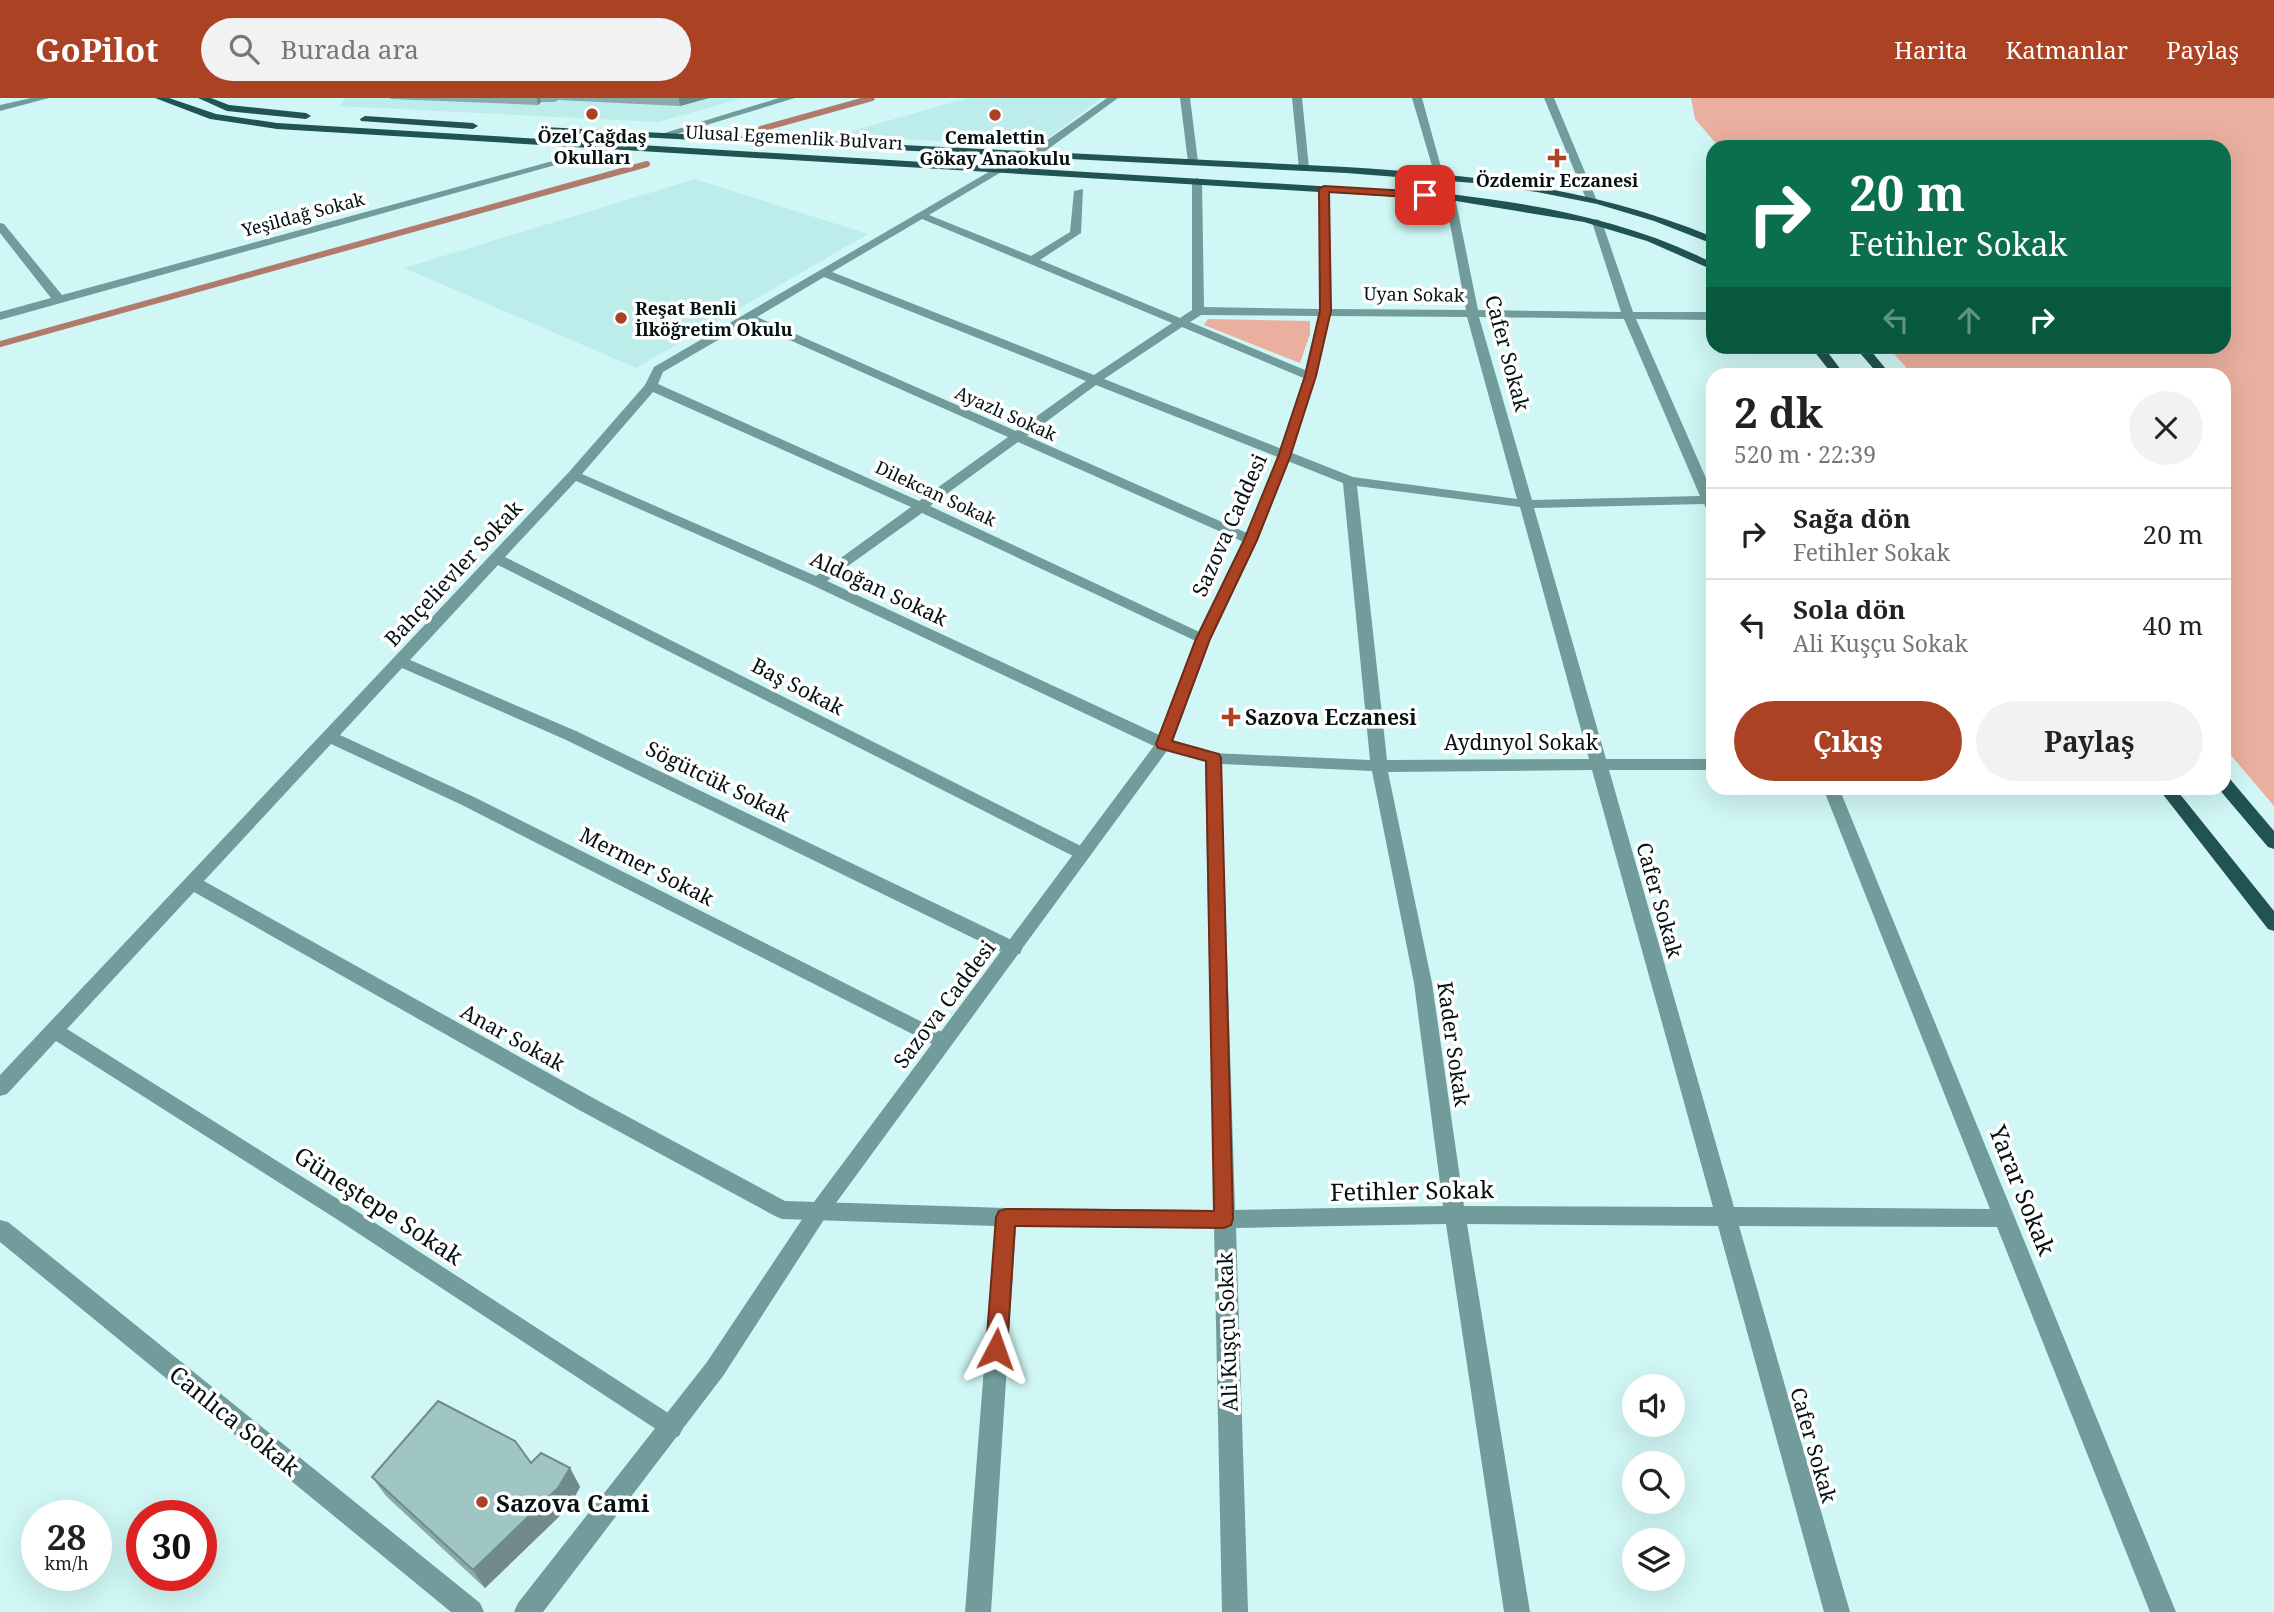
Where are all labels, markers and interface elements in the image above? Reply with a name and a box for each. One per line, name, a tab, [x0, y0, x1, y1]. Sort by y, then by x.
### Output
search box	[201, 18, 691, 81]
text: GoPilot	[35, 27, 159, 72]
icon: search	[225, 30, 263, 68]
text: Burada ara	[281, 31, 419, 67]
text: Harita	[1894, 33, 1967, 66]
text: Katmanlar	[2005, 33, 2128, 66]
text: Paylaş	[2166, 33, 2239, 66]
marker: Özel Çağdaş Okulları	[584, 106, 600, 122]
marker: Cemalettin Gökay Anaokulu	[987, 107, 1003, 123]
street label: Ulusal Egemenlik Bulvarı	[685, 119, 903, 155]
place label: Özel Çağdaş Okulları	[537, 124, 647, 169]
place label: Cemalettin Gökay Anaokulu	[919, 125, 1071, 170]
marker: Özdemir Eczanesi	[1549, 150, 1565, 166]
text: 20 m	[1849, 159, 1965, 225]
pin	[1395, 165, 1455, 225]
place label: Özdemir Eczanesi	[1476, 168, 1639, 192]
icon: right	[1734, 168, 1825, 259]
icon: arrive	[1406, 176, 1444, 214]
street label: Yeşildağ Sokak	[238, 186, 367, 242]
text: Fetihler Sokak	[1849, 222, 2067, 265]
street label: Uyan Sokak	[1363, 281, 1465, 307]
street label: Cafer Sokak	[1479, 292, 1537, 415]
place label: Reşat Benli İlköğretim Okulu	[635, 296, 793, 341]
icon: left	[1877, 301, 1915, 339]
icon: ahead	[1950, 301, 1988, 339]
icon: right	[2023, 301, 2061, 339]
marker: Reşat Benli İlköğretim Okulu	[613, 310, 629, 326]
street label: Ayazlı Sokak	[951, 380, 1061, 446]
text: 2 dk	[1734, 383, 1823, 440]
button: close	[2129, 391, 2203, 465]
text: 520 m · 22:39	[1734, 438, 1876, 470]
street label: Sazova Caddesi	[1185, 449, 1273, 601]
street label: Dilekcan Sokak	[872, 454, 1001, 532]
street label: Bahçelievler Sokak	[378, 493, 529, 652]
text: Sağa dön	[1793, 500, 1911, 536]
icon: right	[1734, 515, 1772, 553]
text: 20 m	[2143, 516, 2203, 552]
text: Fetihler Sokak	[1793, 536, 1950, 568]
street label: Aldoğan Sokak	[806, 544, 953, 632]
text: Sola dön	[1793, 591, 1906, 627]
icon: left	[1734, 606, 1772, 644]
text: 40 m	[2143, 607, 2203, 643]
text: Ali Kuşçu Sokak	[1793, 627, 1968, 659]
street label: Baş Sokak	[747, 651, 850, 722]
button: Çıkış	[1734, 701, 1962, 781]
button: Paylaş	[1976, 701, 2203, 781]
place label: Sazova Eczanesi	[1245, 703, 1417, 731]
marker: Sazova Eczanesi	[1223, 709, 1239, 725]
street label: Aydınyol Sokak	[1444, 728, 1599, 756]
street label: Sögütcük Sokak	[641, 734, 795, 828]
street label: Mermer Sokak	[575, 820, 720, 912]
street label: Cafer Sokak	[1630, 839, 1690, 962]
street label: Sazova Caddesi	[887, 934, 1002, 1074]
street label: Kader Sokak	[1431, 980, 1477, 1109]
street label: Anar Sokak	[456, 997, 571, 1078]
street label: Yarar Sokak	[1982, 1119, 2064, 1261]
street label: Güneştepe Sokak	[288, 1138, 471, 1272]
street label: Fetihler Sokak	[1330, 1172, 1495, 1208]
street label: Ali Kuşçu Sokak	[1210, 1251, 1244, 1412]
position arrow	[959, 1312, 1033, 1386]
street label: Canlıca Sokak	[163, 1357, 308, 1483]
map controls	[1622, 1374, 1685, 1591]
button: sound	[1622, 1374, 1685, 1437]
street label: Cafer Sokak	[1784, 1384, 1844, 1507]
button: search	[1622, 1451, 1685, 1514]
place label: Sazova Cami	[496, 1486, 650, 1519]
marker: Sazova Cami	[474, 1494, 490, 1510]
speed limit sign: 30	[126, 1500, 217, 1591]
text: 28	[47, 1513, 86, 1560]
button: layers	[1622, 1528, 1685, 1591]
text: km/h	[44, 1551, 89, 1575]

